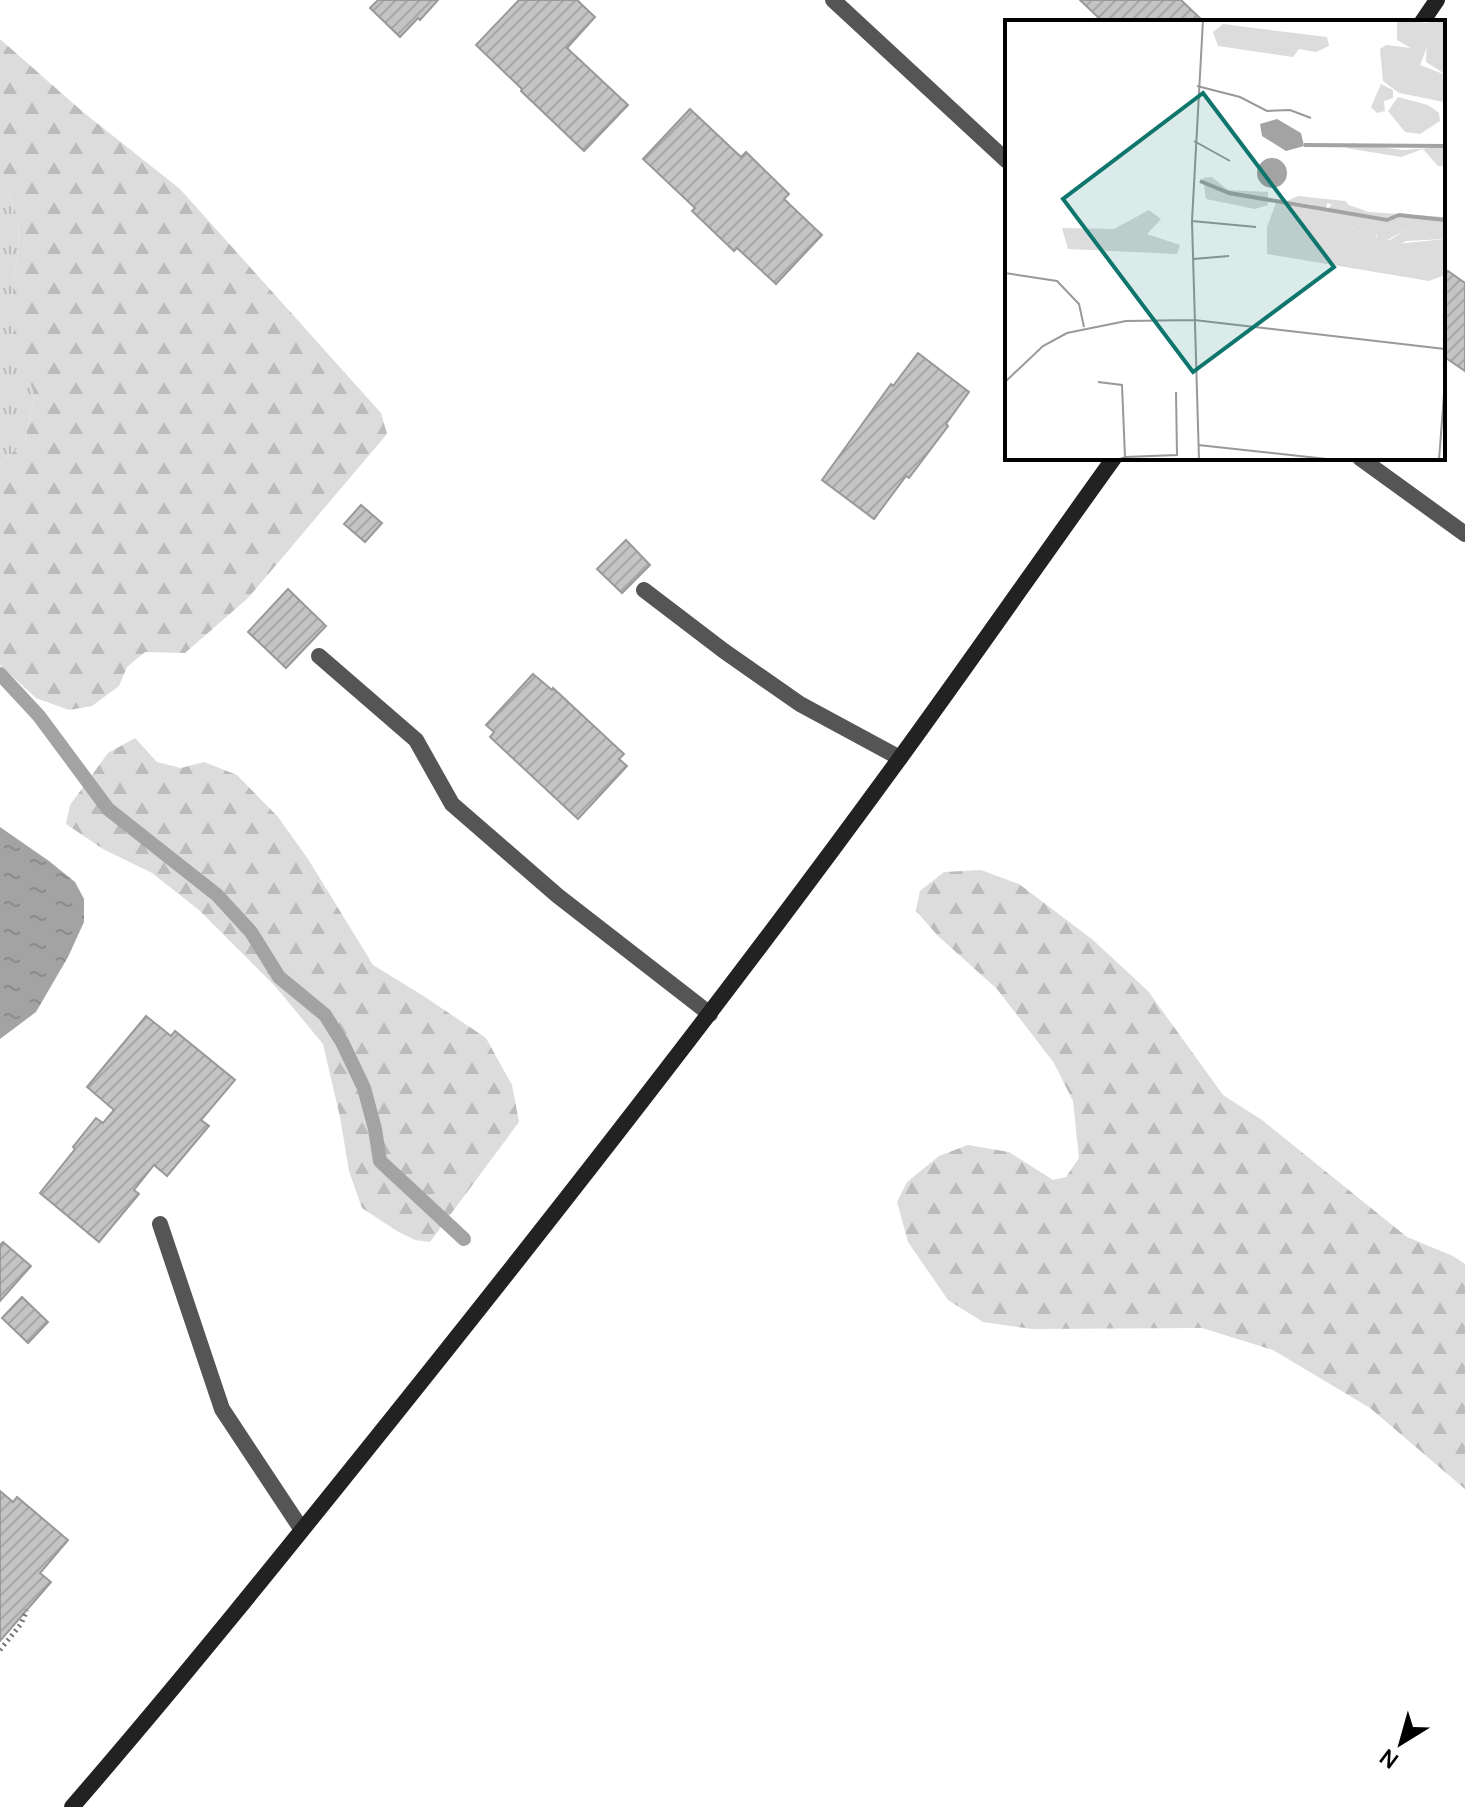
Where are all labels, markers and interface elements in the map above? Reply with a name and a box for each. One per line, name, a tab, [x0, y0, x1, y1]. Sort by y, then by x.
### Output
inset map	[1005, 20, 1445, 460]
north arrow	[1361, 1703, 1441, 1783]
text: N	[1374, 1742, 1404, 1776]

